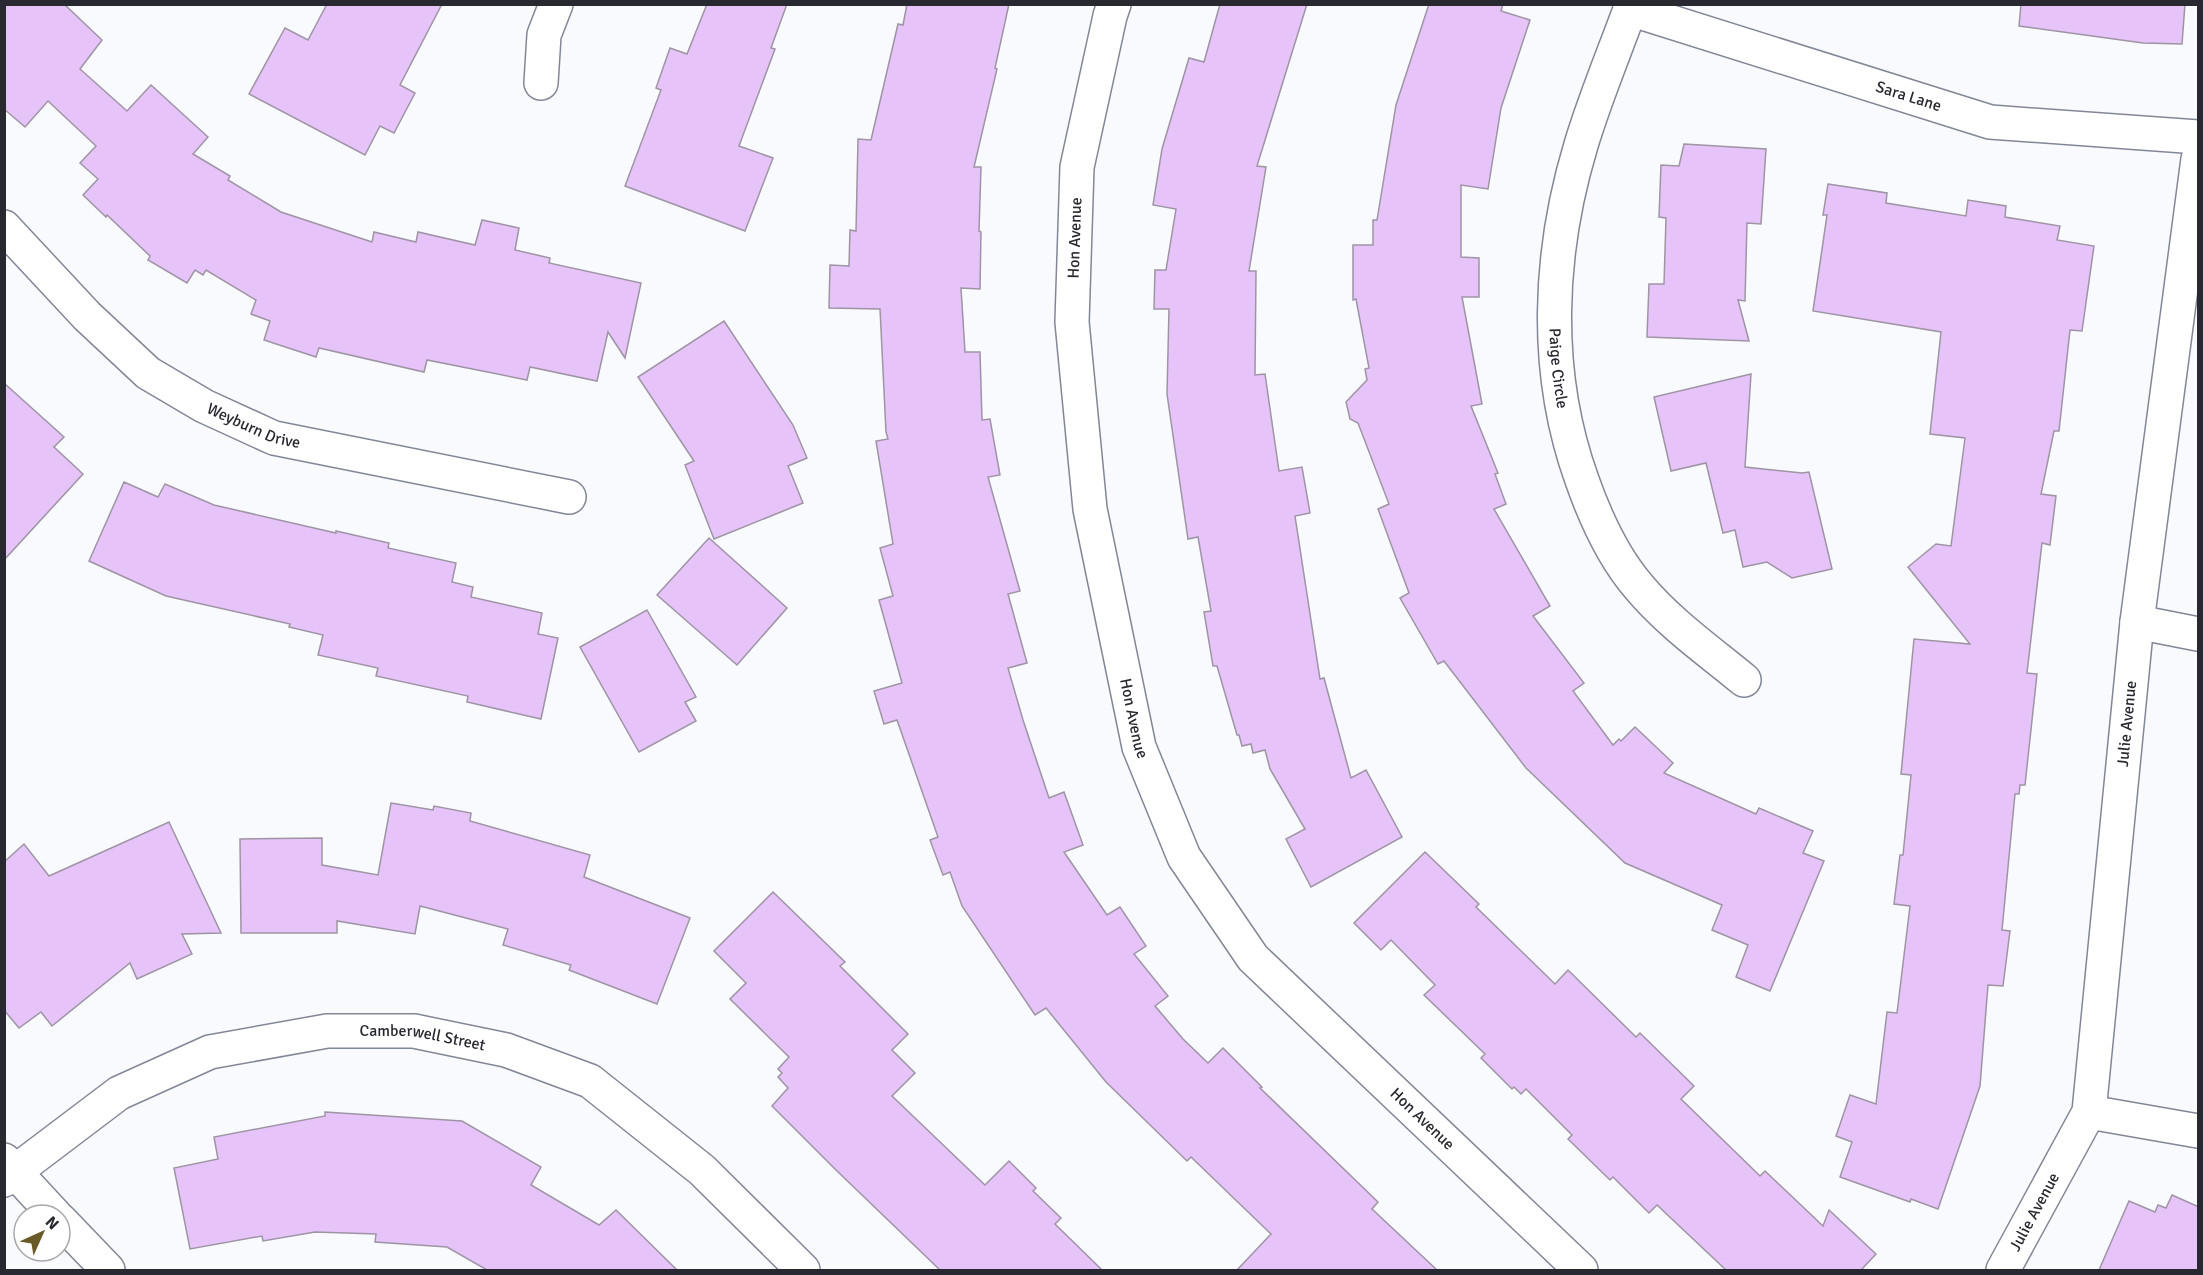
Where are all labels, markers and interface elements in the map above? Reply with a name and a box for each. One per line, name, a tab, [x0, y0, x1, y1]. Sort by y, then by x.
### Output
street label: Sara Lane	[1873, 77, 1944, 116]
street label: Hon Avenue	[1064, 197, 1086, 279]
street label: Paige Circle	[1545, 328, 1572, 410]
street label: Weyburn Drive	[204, 399, 302, 453]
street label: Hon Avenue	[1115, 677, 1153, 762]
street label: Julie Avenue	[2113, 680, 2141, 768]
street label: Camberwell Street	[360, 1021, 488, 1056]
street label: Hon Avenue	[1386, 1084, 1459, 1154]
street label: Julie Avenue	[2005, 1169, 2064, 1255]
north arrow	[12, 1203, 72, 1263]
text: N	[41, 1212, 63, 1234]

